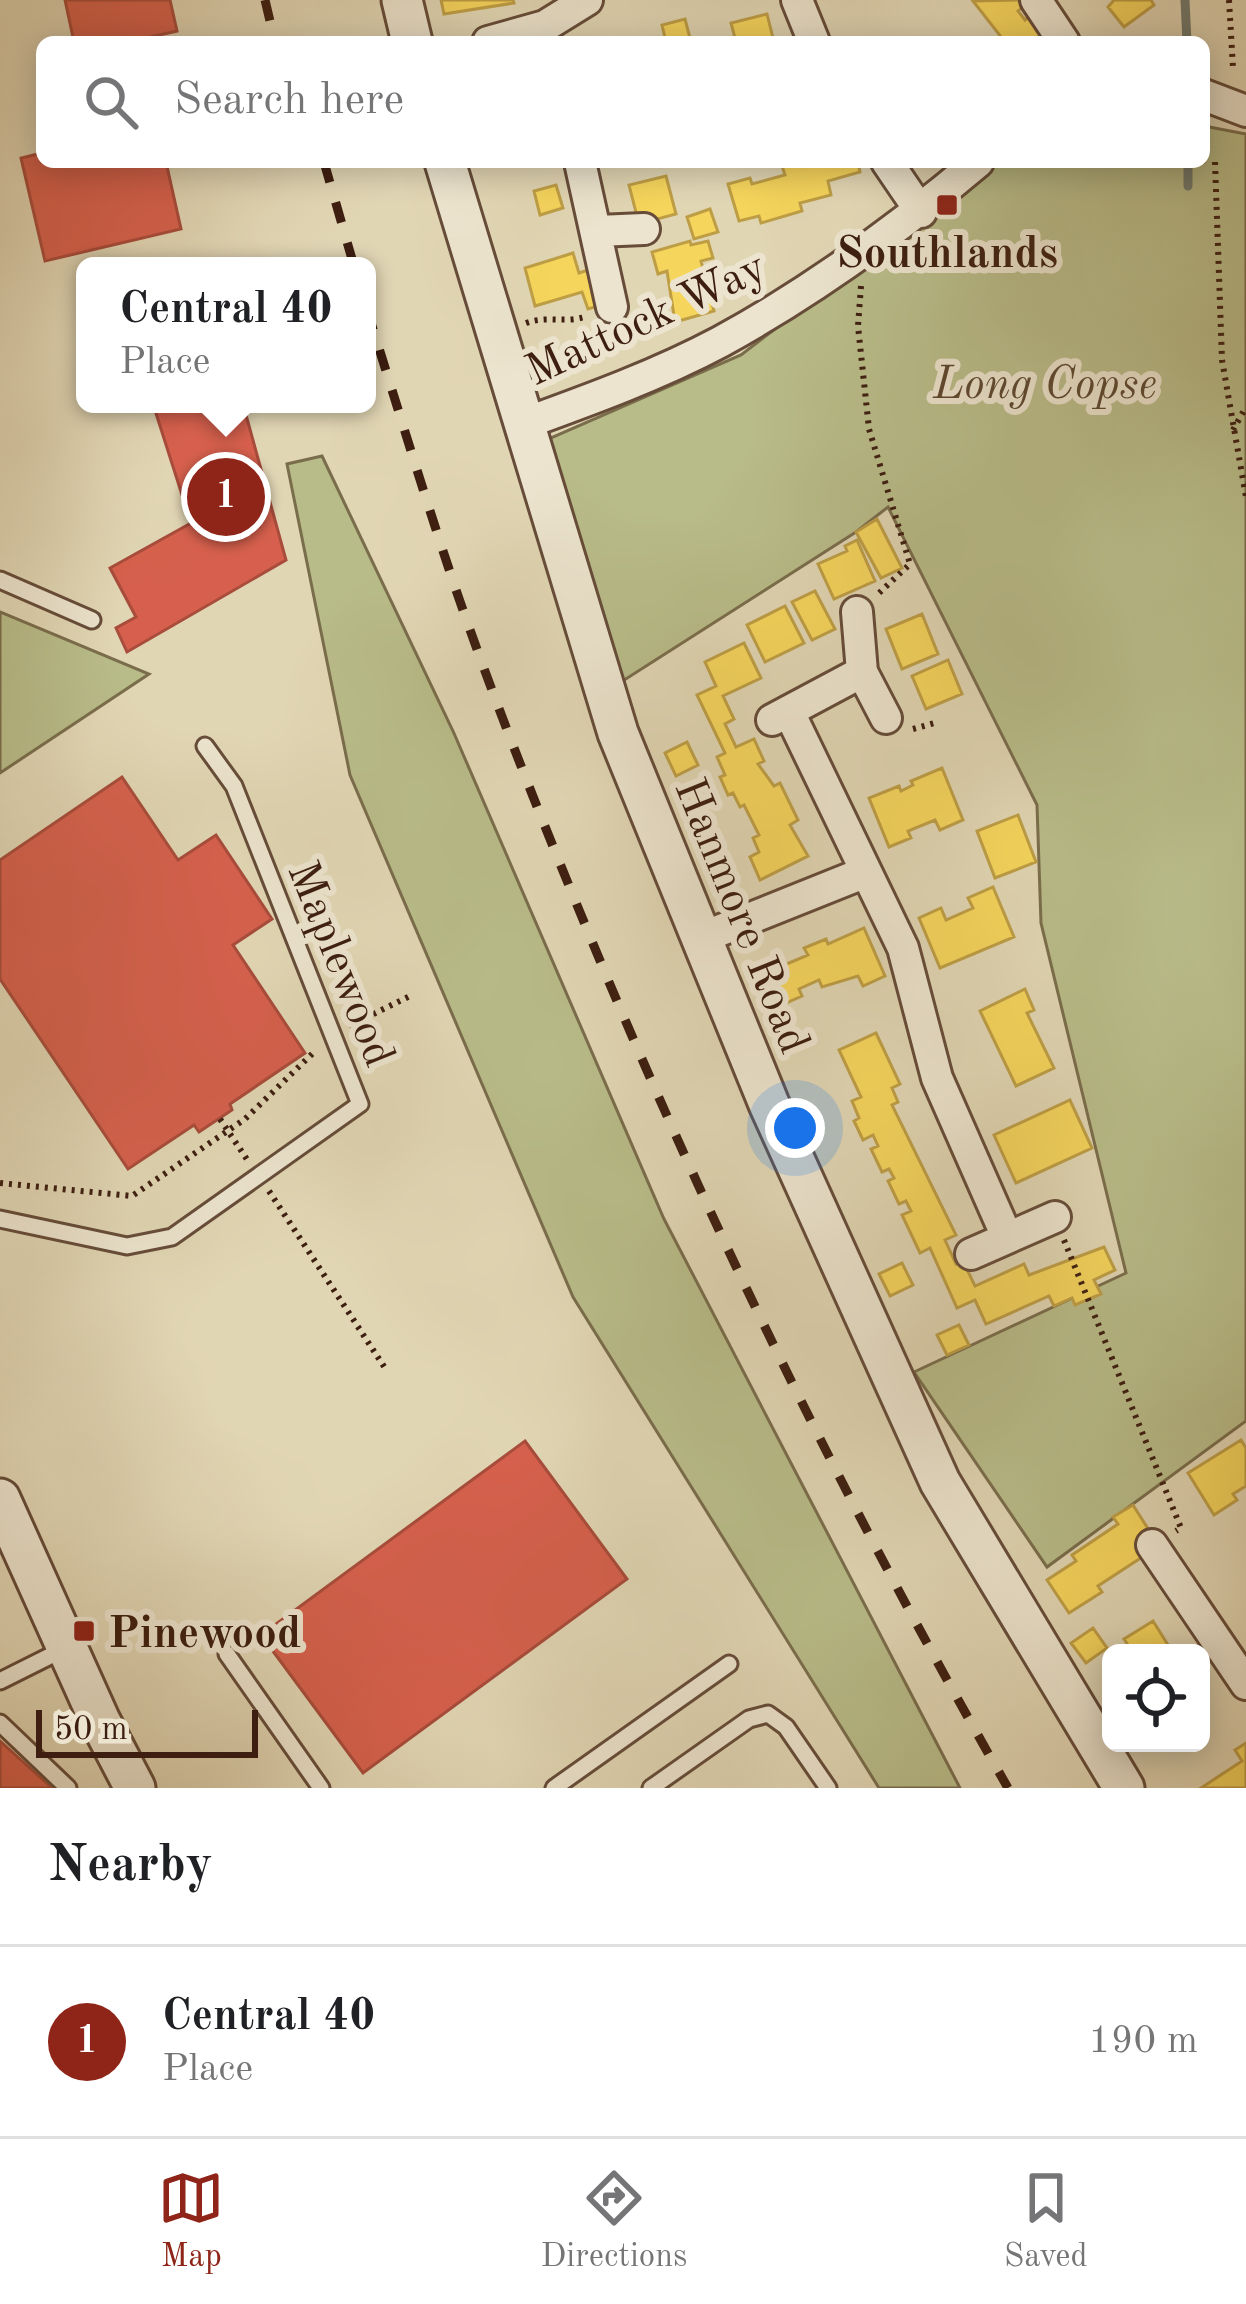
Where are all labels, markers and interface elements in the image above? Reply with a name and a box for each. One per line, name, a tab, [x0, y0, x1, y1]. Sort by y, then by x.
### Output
search box	[36, 36, 1210, 168]
icon: search	[78, 69, 144, 135]
text: Search here	[174, 79, 404, 124]
marker: Southlands	[934, 192, 960, 218]
place label: Southlands	[836, 233, 1058, 278]
street label: Mattock Way	[520, 246, 774, 396]
popup	[76, 257, 376, 413]
text: Central 40	[119, 288, 333, 333]
text: Place	[119, 343, 211, 382]
park label: Long Copse	[932, 363, 1157, 409]
pin: 1	[187, 452, 265, 542]
street label: Hanmore Road	[664, 773, 815, 1061]
street label: Maplewood	[277, 856, 400, 1074]
your location	[765, 1098, 825, 1158]
place label: Pinewood	[108, 1613, 301, 1658]
marker: Pinewood	[71, 1618, 97, 1644]
map controls	[1102, 1644, 1210, 1752]
button: locate	[1102, 1644, 1210, 1752]
scale bar	[36, 1704, 258, 1757]
text: 50 m	[54, 1714, 128, 1747]
text: Nearby	[48, 1841, 213, 1892]
text: Central 40	[162, 1995, 375, 2040]
text: 1	[76, 2022, 98, 2061]
text: 190 m	[1088, 2022, 1198, 2061]
text: Place	[162, 2050, 253, 2089]
tab: Map	[158, 2165, 224, 2278]
tab: Directions	[541, 2165, 687, 2278]
tab: Saved	[1004, 2165, 1088, 2278]

